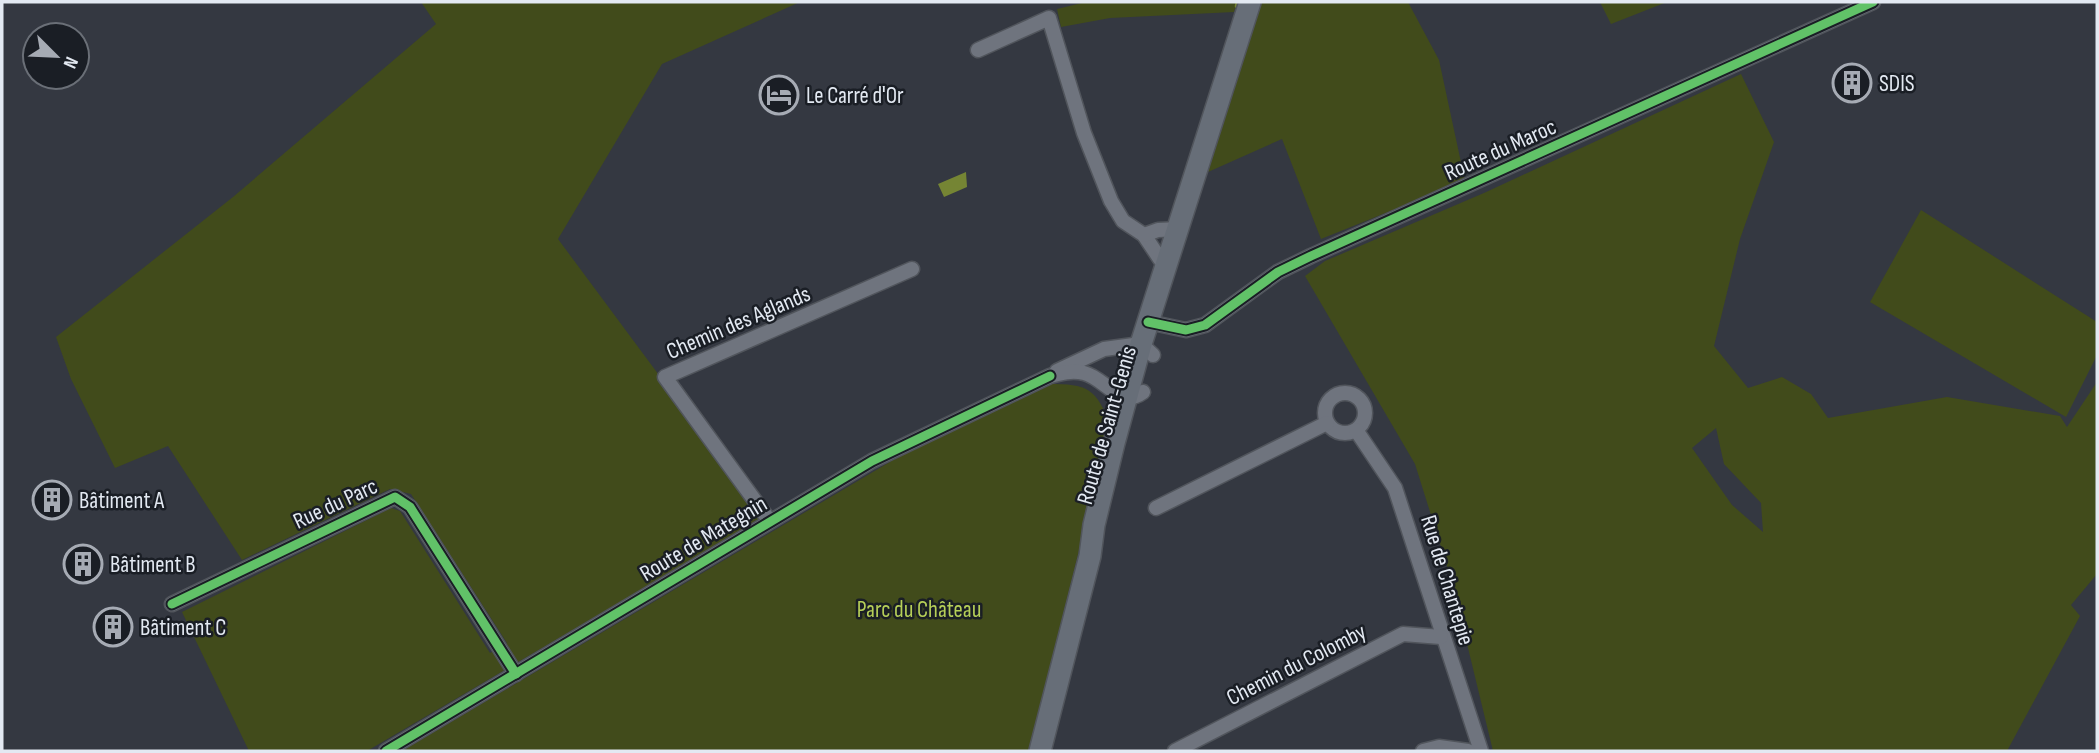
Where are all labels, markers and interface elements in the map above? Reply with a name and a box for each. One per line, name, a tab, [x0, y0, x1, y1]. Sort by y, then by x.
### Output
north arrow	[21, 21, 91, 91]
text: N	[58, 53, 83, 72]
building icon: SDIS	[1831, 62, 1873, 104]
place label: SDIS	[1879, 70, 1915, 98]
hotel icon: Le Carré d'Or	[758, 74, 800, 116]
place label: Le Carré d'Or	[806, 82, 904, 110]
street label: Route du Maroc	[1440, 113, 1561, 187]
street label: Chemin des Aglands	[662, 280, 815, 366]
street label: Route de Saint-Genis	[1071, 343, 1143, 508]
street label: Rue du Parc	[289, 472, 382, 536]
building icon: Bâtiment A	[31, 479, 73, 521]
place label: Bâtiment A	[79, 487, 164, 515]
street label: Route de Mategnin	[635, 490, 772, 588]
street label: Rue de Chantepie	[1414, 512, 1480, 649]
building icon: Bâtiment B	[62, 543, 104, 585]
place label: Bâtiment B	[110, 551, 195, 579]
park label: Parc du Château	[857, 596, 981, 624]
building icon: Bâtiment C	[92, 606, 134, 648]
place label: Bâtiment C	[140, 614, 226, 642]
street label: Chemin du Colomby	[1222, 618, 1371, 712]

